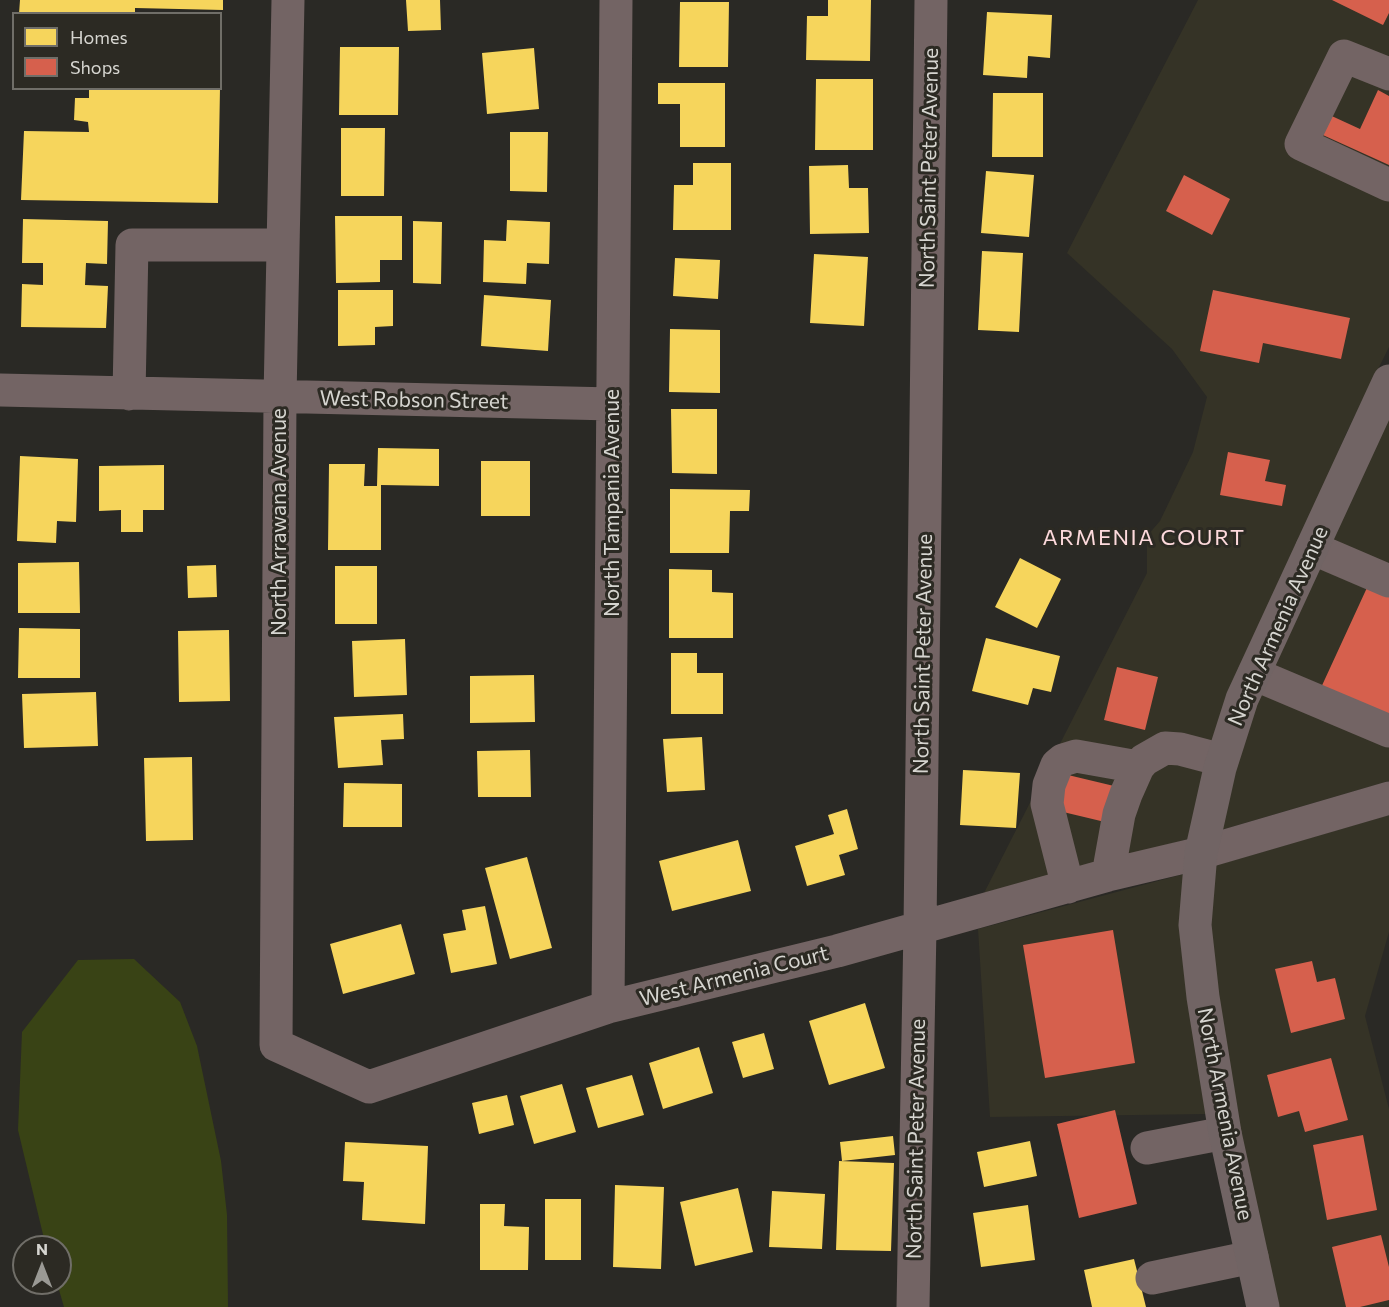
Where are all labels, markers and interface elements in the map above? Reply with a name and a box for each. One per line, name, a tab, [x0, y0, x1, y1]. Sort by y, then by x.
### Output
legend	[12, 12, 222, 90]
text: Homes	[70, 26, 128, 48]
street label: North Saint Peter Avenue	[914, 48, 944, 288]
text: Shops	[70, 56, 120, 78]
street label: West Robson Street	[319, 386, 509, 414]
street label: North Tampania Avenue	[599, 389, 625, 617]
street label: North Arrawana Avenue	[266, 408, 292, 636]
street label: North Armenia Avenue	[1223, 522, 1333, 730]
district label: ARMENIA COURT	[1042, 525, 1246, 551]
street label: North Saint Peter Avenue	[908, 534, 938, 774]
street label: West Armenia Court	[637, 940, 831, 1012]
street label: North Armenia Avenue	[1192, 1006, 1258, 1222]
street label: North Saint Peter Avenue	[901, 1019, 931, 1259]
north arrow	[12, 1235, 72, 1295]
text: N	[36, 1239, 48, 1258]

